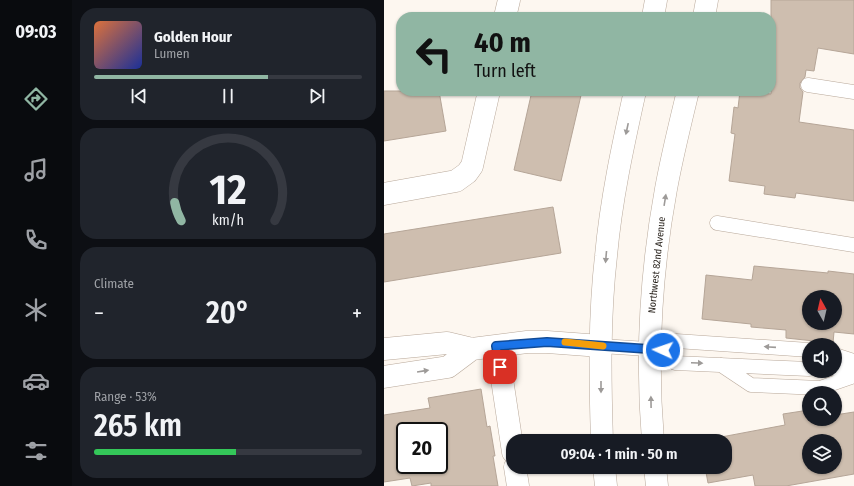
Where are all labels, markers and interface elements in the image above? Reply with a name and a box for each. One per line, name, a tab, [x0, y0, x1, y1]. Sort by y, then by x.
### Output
text: 09:03	[15, 21, 57, 43]
text: 40 m	[474, 26, 531, 59]
text: Golden Hour	[154, 28, 232, 46]
icon: left	[408, 28, 460, 80]
text: Lumen	[154, 46, 190, 61]
text: Turn left	[474, 60, 536, 82]
icon: directions	[22, 85, 50, 113]
icon: previous	[128, 85, 150, 107]
icon: pause	[217, 85, 239, 107]
icon: next	[306, 85, 328, 107]
one-way arrow	[624, 123, 630, 135]
icon: music	[22, 156, 50, 184]
text: 12	[210, 165, 246, 215]
one-way arrow	[662, 194, 668, 206]
text: km/h	[212, 212, 244, 229]
street label: Northwest 82nd Avenue	[646, 216, 668, 314]
icon: phone	[22, 226, 50, 254]
one-way arrow	[602, 251, 609, 263]
text: Climate	[94, 276, 134, 291]
north arrow	[802, 290, 842, 330]
map controls	[802, 290, 842, 474]
text: 20°	[206, 295, 250, 331]
icon: climate	[22, 296, 50, 324]
text: −	[94, 300, 104, 327]
text: +	[352, 300, 362, 327]
position arrow	[642, 329, 684, 371]
button: sound	[802, 338, 842, 378]
one-way arrow	[764, 344, 776, 351]
pin	[483, 350, 517, 384]
icon: arrive	[489, 356, 511, 378]
one-way arrow	[691, 360, 703, 367]
icon: car	[22, 367, 50, 395]
one-way arrow	[416, 368, 429, 374]
one-way arrow	[598, 381, 604, 394]
button: search	[802, 386, 842, 426]
text: Range · 53%	[94, 389, 157, 404]
one-way arrow	[648, 395, 654, 408]
text: 265 km	[94, 408, 182, 444]
speed limit sign: 20	[396, 422, 448, 474]
button: layers	[802, 434, 842, 474]
icon: filters	[22, 437, 50, 465]
text: 09:04 · 1 min · 50 m	[560, 445, 678, 463]

